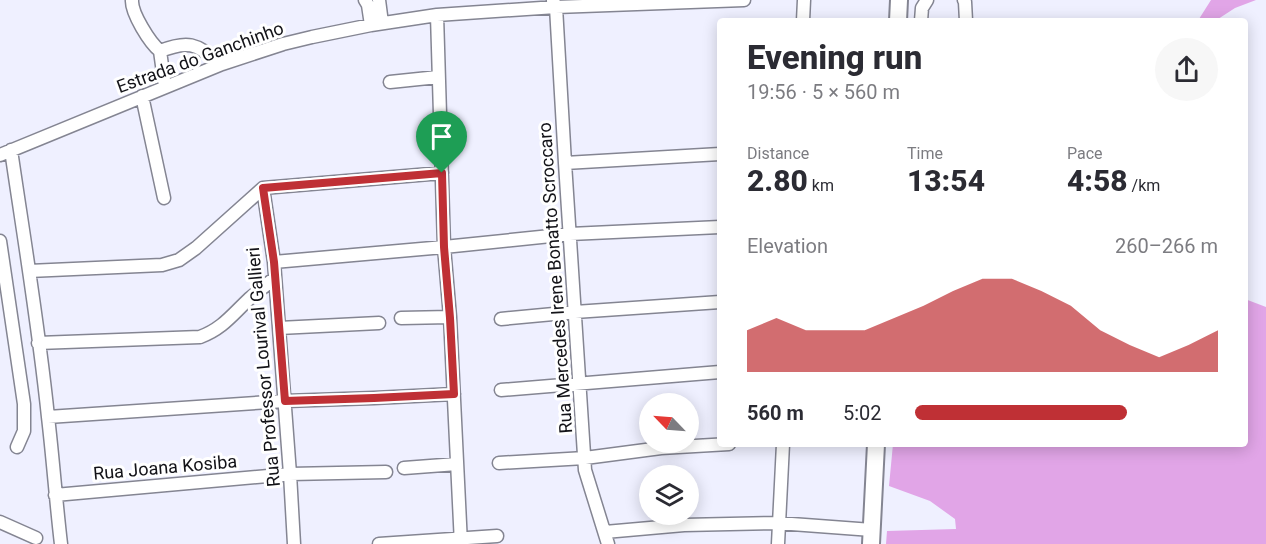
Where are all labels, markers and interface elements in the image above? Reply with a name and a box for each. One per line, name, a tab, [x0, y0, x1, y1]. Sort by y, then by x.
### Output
street label: Estrada do Ganchinho	[114, 17, 286, 97]
text: Evening run	[747, 38, 922, 77]
button: share	[1155, 38, 1218, 101]
text: 19:56 · 5 × 560 m	[747, 80, 900, 104]
pin	[416, 111, 467, 173]
icon: arrive	[425, 120, 458, 153]
street label: Rua Mercedes Irene Bonatto Scroccaro	[534, 122, 576, 434]
text: Distance	[747, 144, 809, 163]
text: Time	[907, 144, 943, 163]
text: Pace	[1067, 144, 1103, 163]
text: 2.80	[747, 163, 808, 198]
text: 13:54	[907, 163, 985, 198]
text: 4:58	[1067, 163, 1128, 198]
text: km	[808, 176, 834, 195]
text: /km	[1128, 176, 1160, 195]
text: Elevation	[747, 234, 828, 258]
text: 260–266 m	[1115, 234, 1218, 258]
street label: Rua Professor Lourival Gallieri	[242, 246, 284, 488]
north arrow	[639, 393, 699, 453]
map controls	[639, 393, 699, 525]
text: 560 m	[747, 401, 804, 425]
text: 5:02	[843, 401, 882, 425]
street label: Rua Joana Kosiba	[92, 450, 238, 484]
button: layers	[639, 465, 699, 525]

